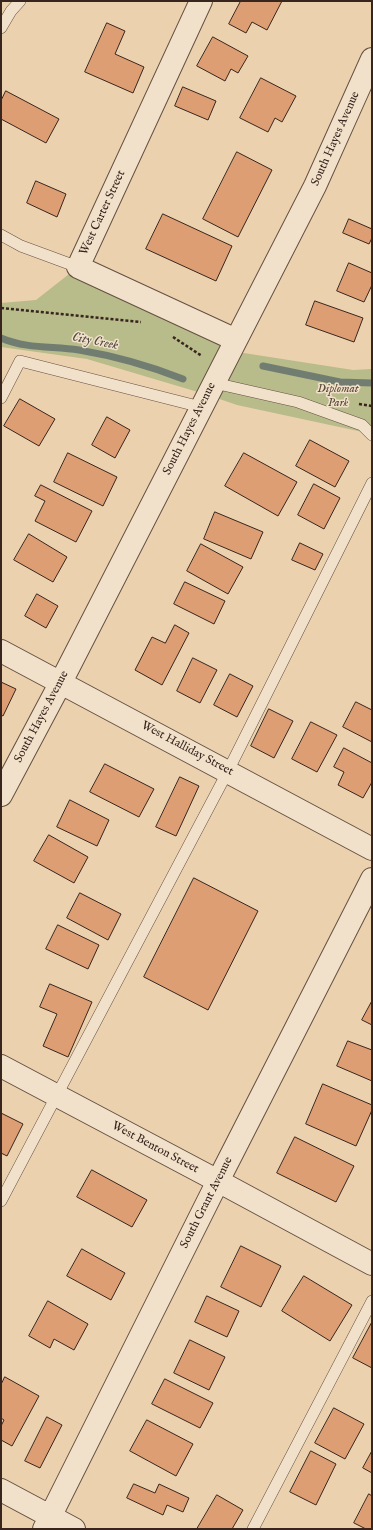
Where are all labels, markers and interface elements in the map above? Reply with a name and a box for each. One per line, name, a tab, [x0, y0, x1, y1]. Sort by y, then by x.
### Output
street label: South Hayes Avenue	[309, 89, 363, 189]
street label: West Carter Street	[77, 168, 129, 258]
water label: City Creek	[71, 330, 119, 354]
street label: South Hayes Avenue	[160, 380, 220, 478]
park label: Diplomat Park	[317, 383, 359, 411]
street label: South Hayes Avenue	[12, 669, 72, 765]
street label: West Halliday Street	[138, 719, 236, 779]
street label: West Benton Street	[109, 1119, 201, 1177]
street label: South Grant Avenue	[178, 1155, 236, 1251]

